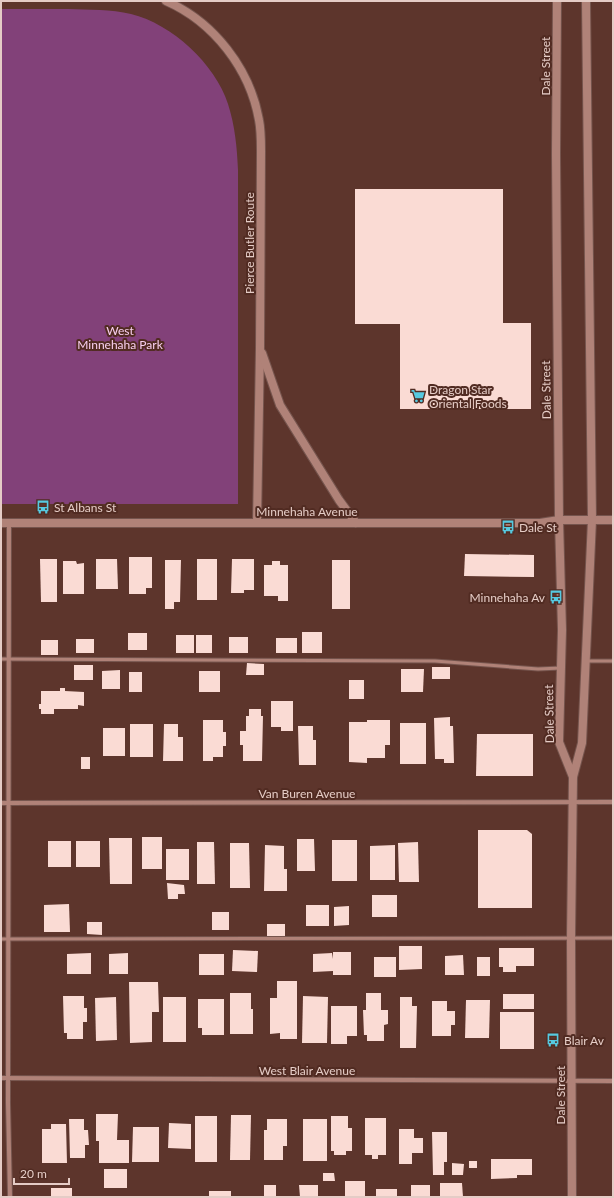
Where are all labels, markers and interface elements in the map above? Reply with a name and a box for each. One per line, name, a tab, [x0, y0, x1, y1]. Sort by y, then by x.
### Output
street label: Dale Street	[538, 36, 553, 95]
street label: Pierce Butler Route	[242, 192, 257, 294]
park label: West Minnehaha Park	[77, 323, 164, 352]
street label: Dale Street	[538, 360, 554, 420]
place label: Dragon Star Oriental Foods	[429, 382, 507, 411]
supermarket icon: Dragon Star Oriental Foods	[410, 388, 426, 404]
bus stop icon: St Albans St	[35, 499, 51, 515]
place label: St Albans St	[54, 500, 117, 515]
street label: Minnehaha Avenue	[256, 504, 358, 519]
bus stop icon: Dale St	[500, 519, 516, 535]
place label: Dale St	[519, 520, 557, 535]
bus stop icon: Minnehaha Av	[548, 589, 564, 605]
place label: Minnehaha Av	[470, 590, 546, 605]
street label: Dale Street	[541, 684, 557, 744]
street label: Van Buren Avenue	[259, 786, 355, 801]
bus stop icon: Blair Av	[545, 1032, 561, 1048]
place label: Blair Av	[564, 1033, 605, 1048]
street label: West Blair Avenue	[259, 1063, 355, 1078]
street label: Dale Street	[553, 1065, 568, 1124]
scale bar	[14, 1160, 69, 1186]
text: 20 m	[20, 1166, 47, 1181]

